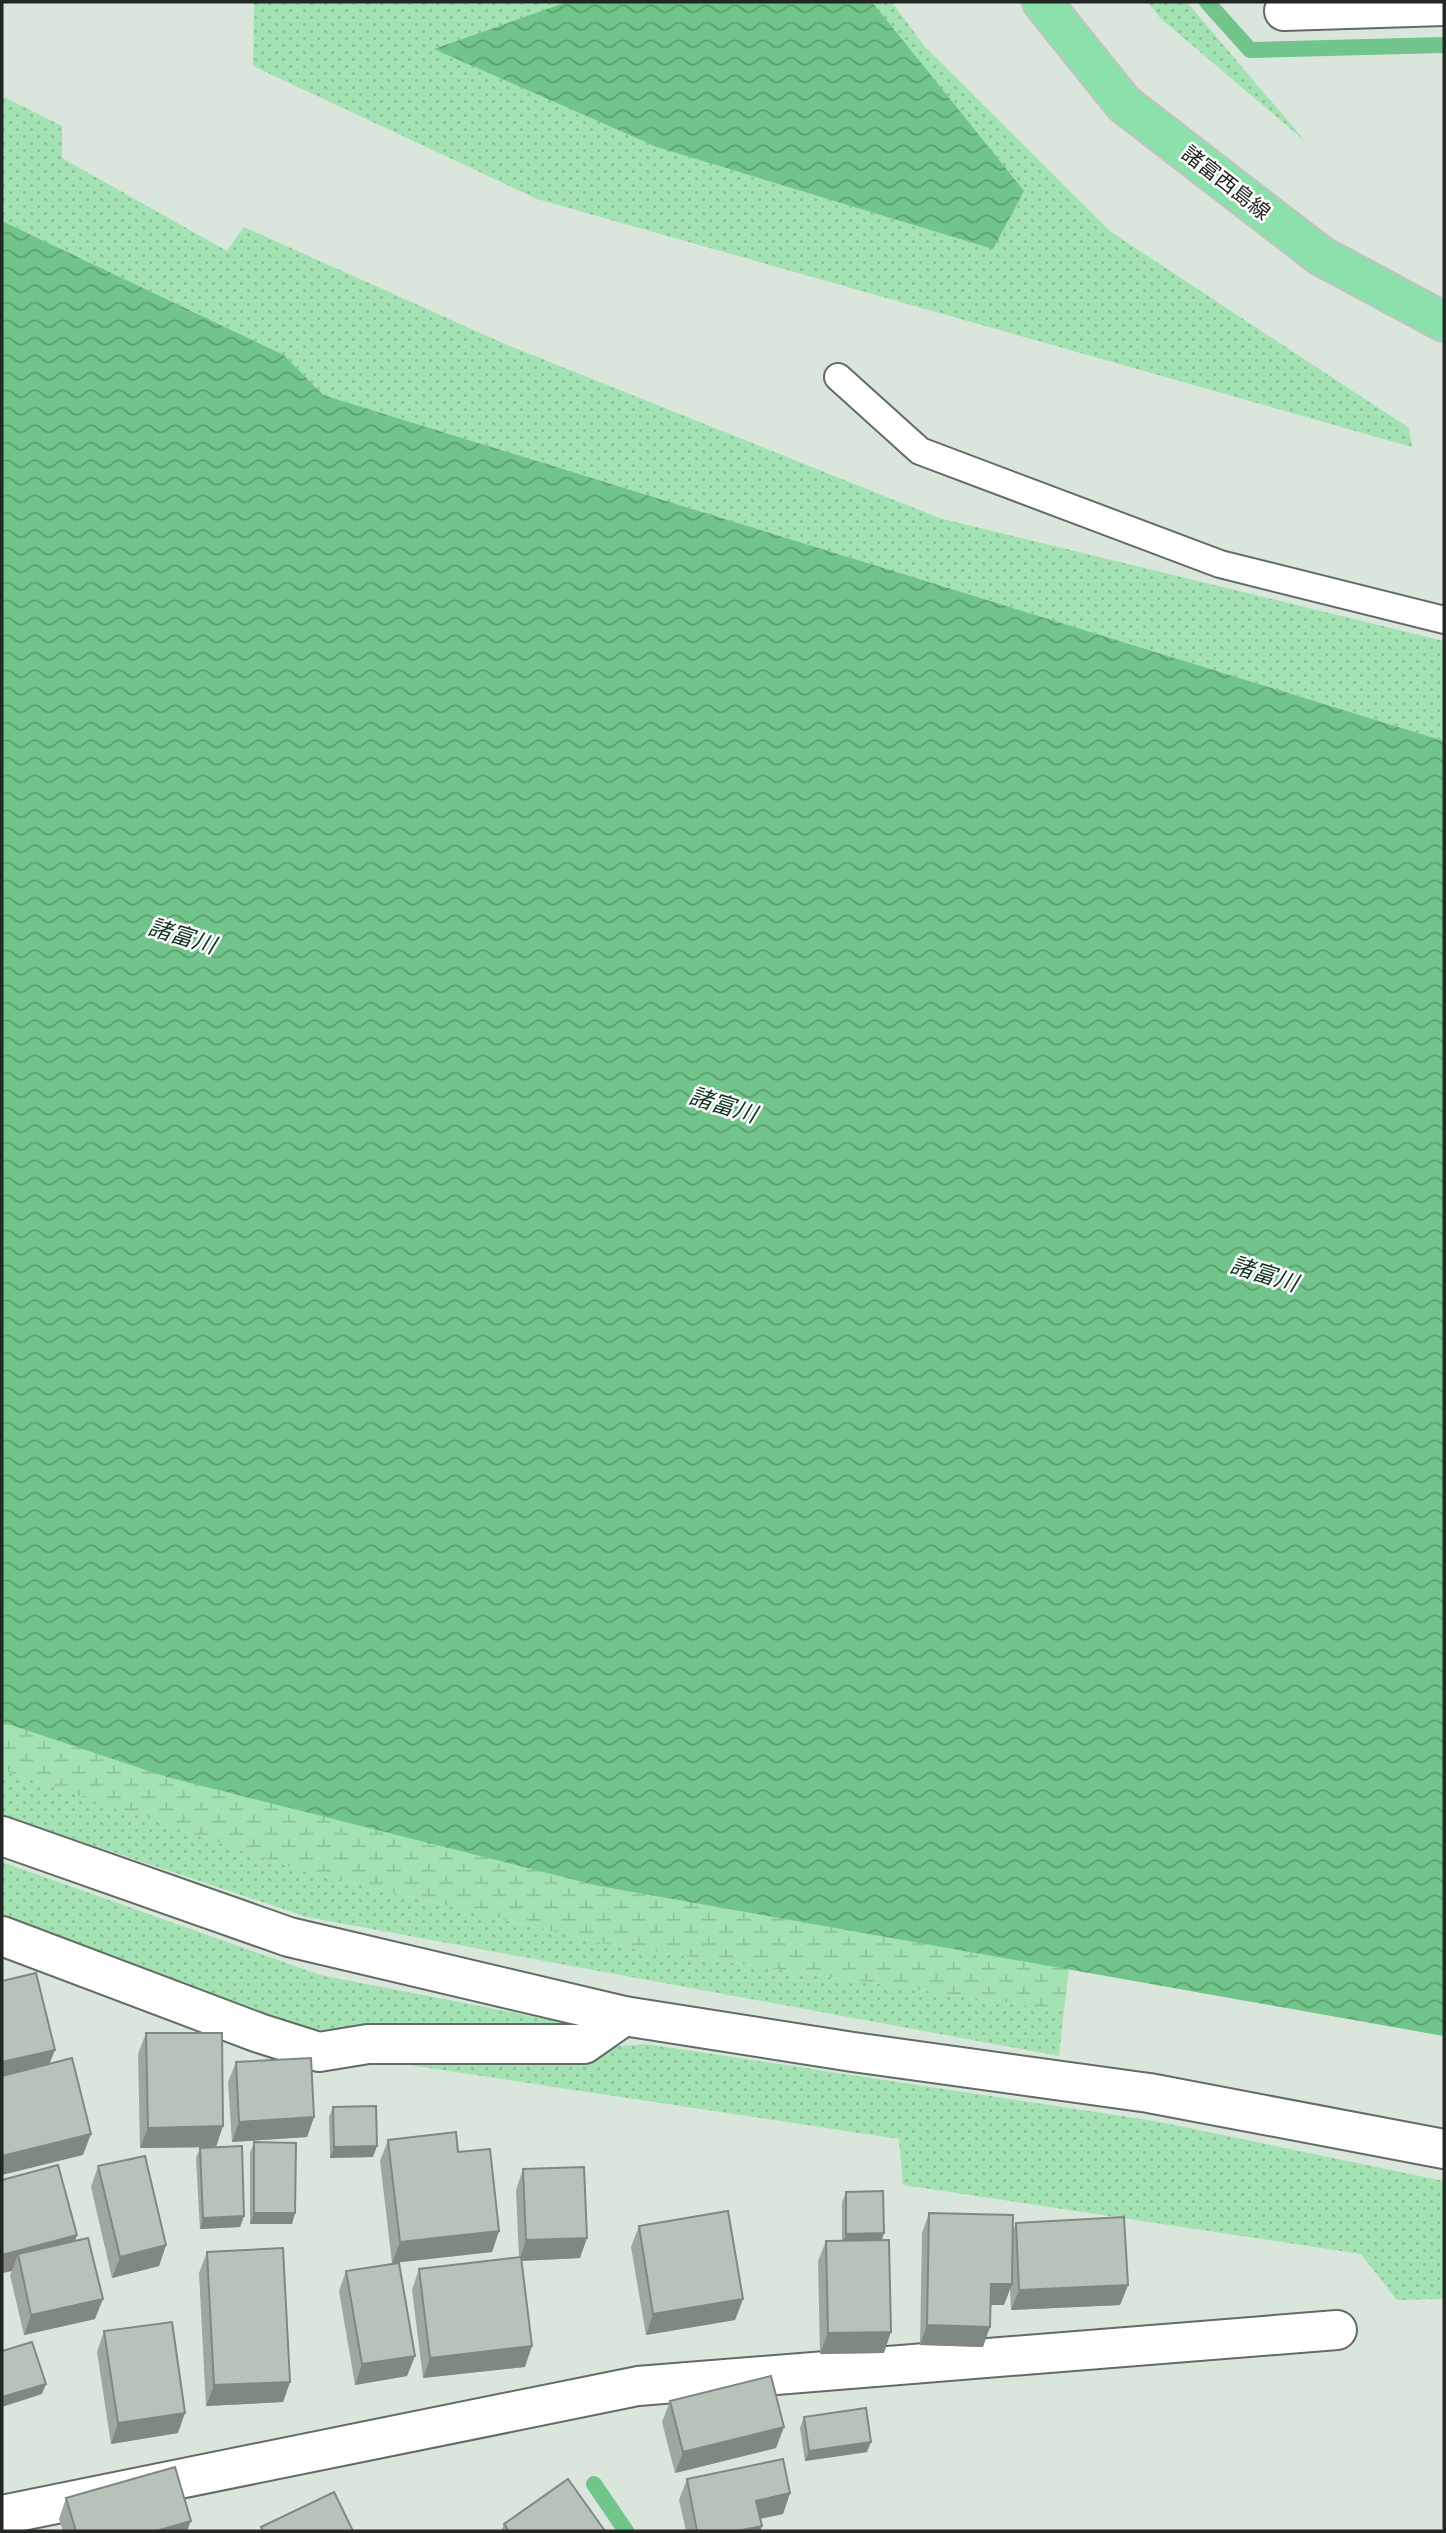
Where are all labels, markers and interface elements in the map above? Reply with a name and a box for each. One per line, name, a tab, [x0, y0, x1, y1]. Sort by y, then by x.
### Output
street label: 諸富西島線	[1178, 140, 1276, 224]
water label: 諸富川	[145, 912, 222, 959]
water label: 諸富川	[686, 1081, 763, 1128]
water label: 諸富川	[1227, 1250, 1304, 1297]

